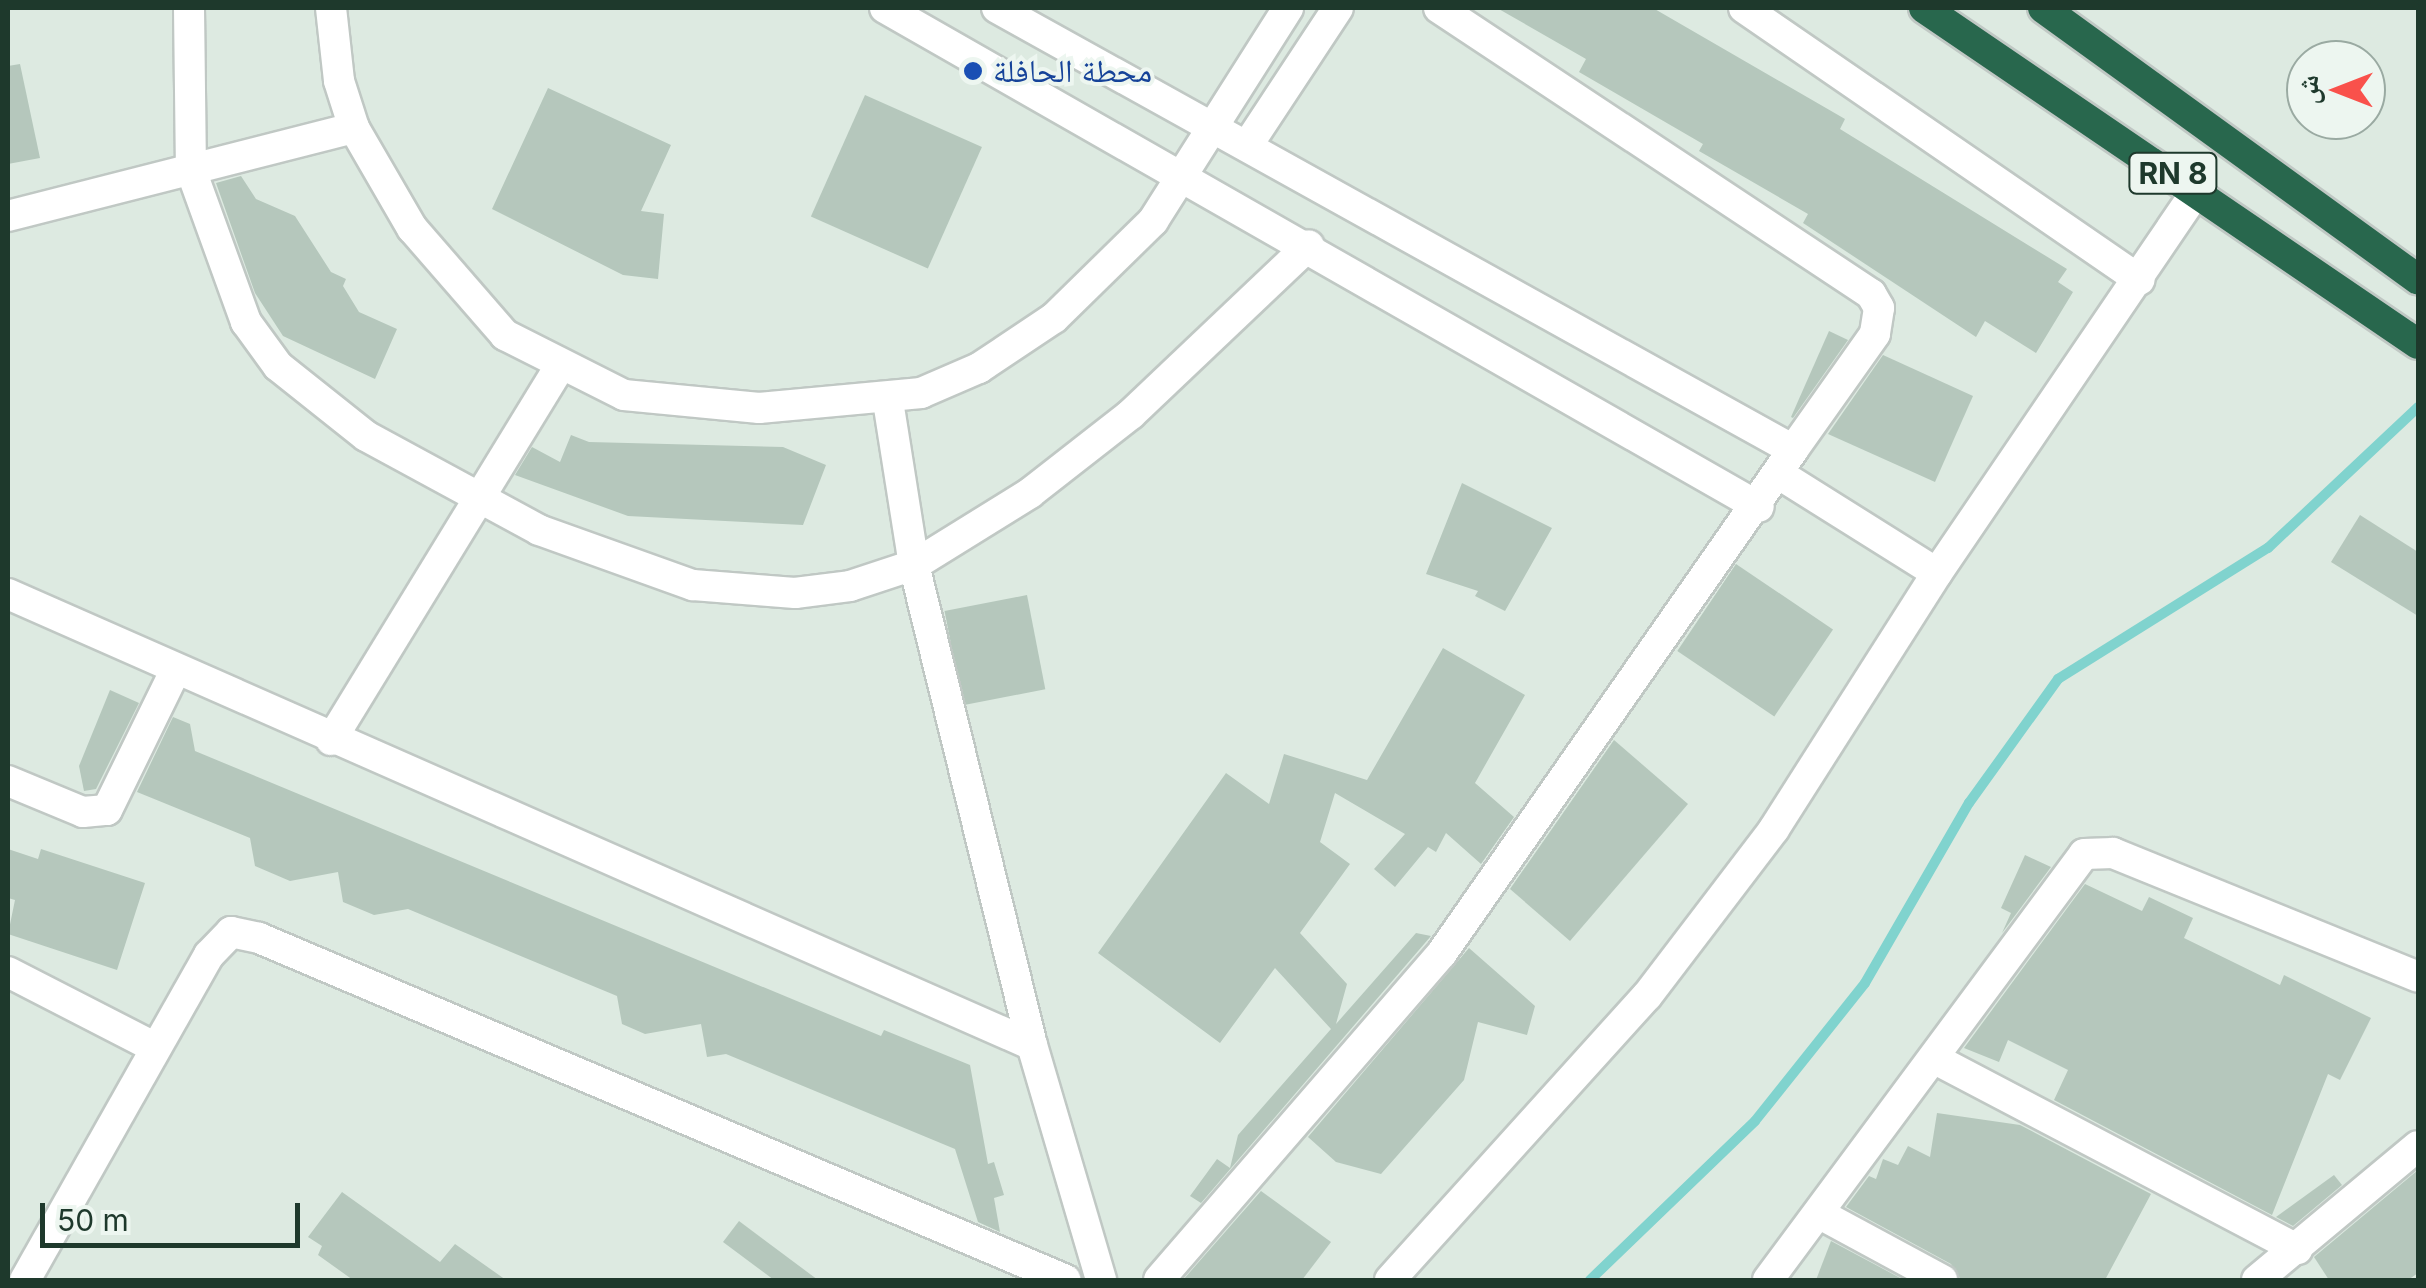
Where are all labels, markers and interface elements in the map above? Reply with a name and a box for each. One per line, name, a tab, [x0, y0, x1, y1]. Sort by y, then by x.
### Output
north arrow	[2286, 40, 2386, 140]
place label: محطة الحافلة	[993, 52, 1152, 90]
marker: محطة الحافلة	[962, 60, 984, 82]
text: ش	[2291, 75, 2325, 105]
road number: RN 8	[2128, 148, 2218, 198]
scale bar	[45, 1183, 305, 1245]
text: 50 m	[57, 1202, 129, 1238]

